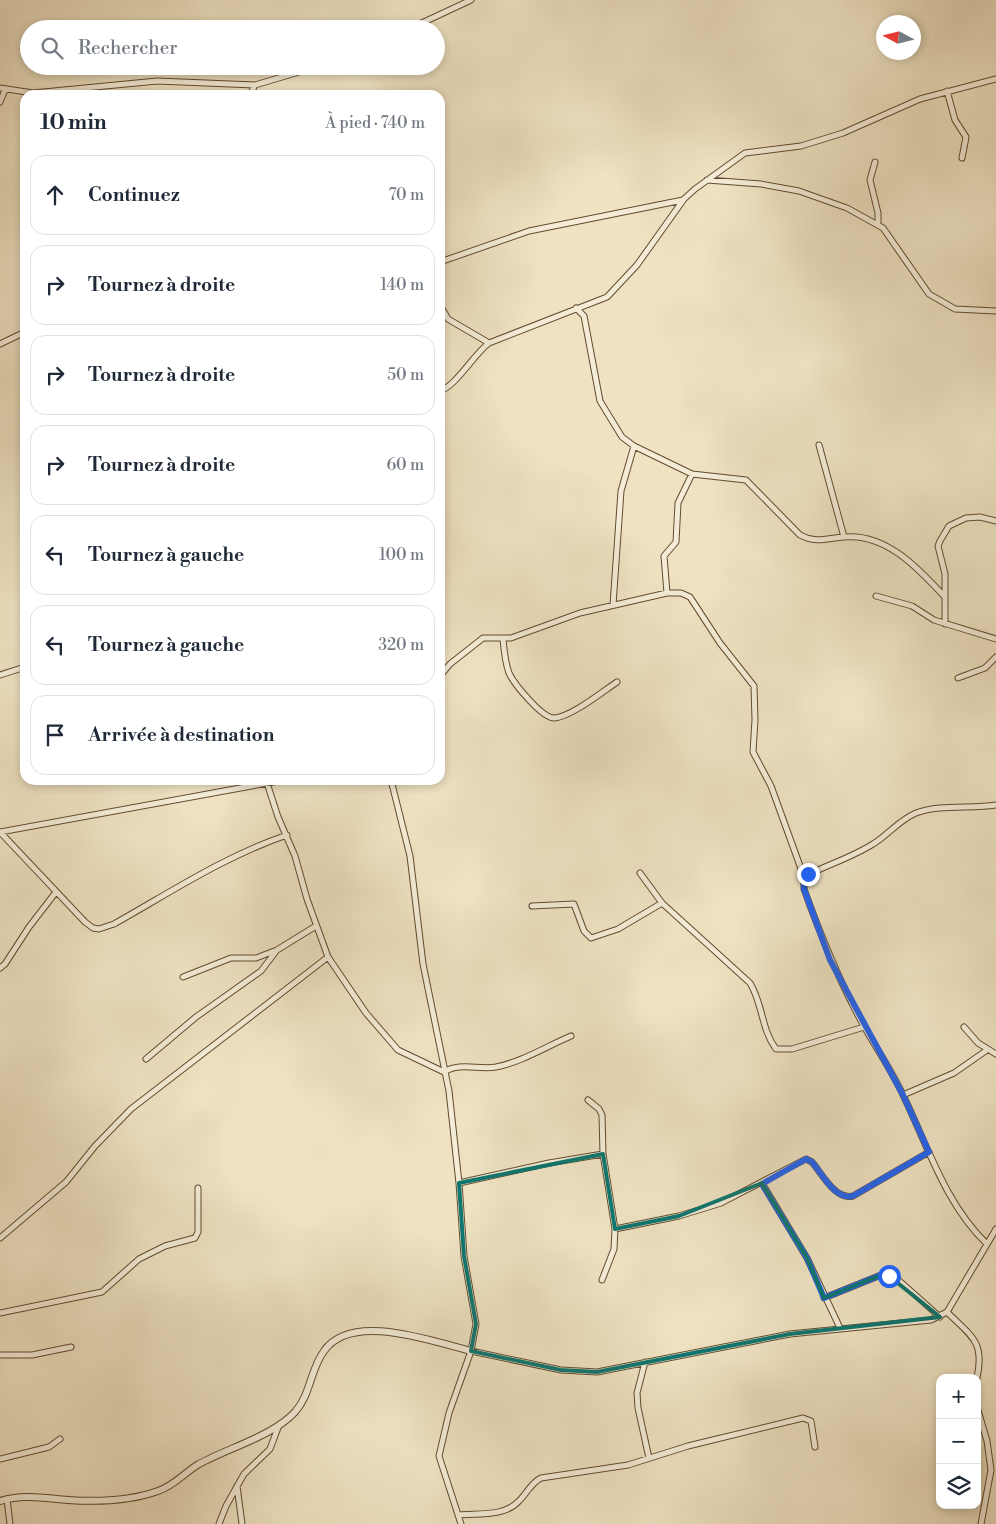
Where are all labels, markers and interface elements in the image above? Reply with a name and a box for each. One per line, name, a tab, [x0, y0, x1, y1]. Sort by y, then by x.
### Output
north arrow	[876, 15, 921, 60]
search box	[20, 20, 445, 75]
icon: search	[38, 34, 66, 62]
text: Rechercher	[78, 36, 177, 60]
text: 10 min	[40, 110, 107, 136]
text: À pied · 740 m	[325, 113, 425, 133]
icon: ahead	[41, 181, 69, 209]
text: Continuez	[88, 183, 180, 207]
text: 70 m	[388, 185, 424, 205]
icon: right	[41, 271, 69, 299]
text: Tournez à droite	[88, 273, 235, 297]
text: 140 m	[380, 275, 424, 295]
icon: right	[41, 361, 69, 389]
text: Tournez à droite	[88, 363, 235, 387]
text: 50 m	[387, 365, 424, 385]
icon: right	[41, 451, 69, 479]
text: Tournez à droite	[88, 453, 235, 477]
text: 60 m	[386, 455, 424, 475]
icon: left	[41, 541, 69, 569]
text: Tournez à gauche	[88, 543, 244, 567]
text: 100 m	[379, 545, 424, 565]
icon: left	[41, 631, 69, 659]
text: Tournez à gauche	[88, 633, 244, 657]
text: 320 m	[378, 635, 424, 655]
icon: arrive	[41, 721, 69, 749]
text: Arrivée à destination	[88, 723, 274, 747]
route end	[797, 863, 820, 886]
route start	[878, 1265, 901, 1288]
map controls	[936, 1374, 981, 1509]
button: +	[936, 1374, 981, 1419]
button: −	[936, 1419, 981, 1464]
button: layers	[936, 1464, 981, 1509]

